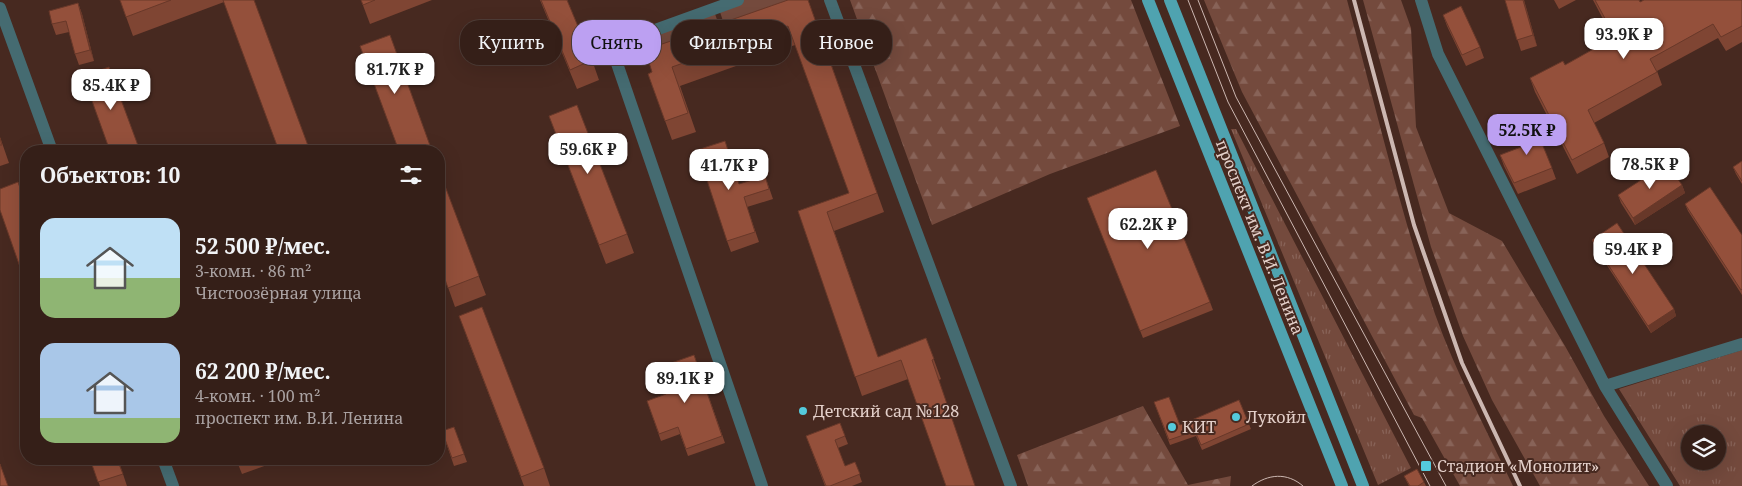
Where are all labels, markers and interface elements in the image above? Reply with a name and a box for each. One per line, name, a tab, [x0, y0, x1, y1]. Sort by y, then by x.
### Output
pin: 93.9K ₽	[1578, 18, 1670, 60]
chip: Купить	[460, 20, 562, 65]
chip: Снять	[572, 20, 661, 65]
chip: Фильтры	[671, 20, 791, 65]
chip: Новое	[801, 20, 892, 65]
text: 93.9K ₽	[1595, 23, 1653, 45]
pin: 81.7K ₽	[349, 52, 441, 95]
text: 81.7K ₽	[366, 58, 424, 80]
pin: 85.4K ₽	[65, 68, 157, 111]
text: 85.4K ₽	[82, 74, 140, 96]
pin: 52.5K ₽	[1481, 114, 1573, 156]
text: 52.5K ₽	[1498, 119, 1556, 141]
pin: 59.6K ₽	[542, 132, 634, 175]
street label: проспект им. В.И. Ленина	[1211, 136, 1309, 338]
text: 59.6K ₽	[559, 138, 617, 160]
pin: 41.7K ₽	[683, 148, 775, 191]
pin: 78.5K ₽	[1604, 148, 1696, 190]
text: 78.5K ₽	[1621, 153, 1679, 175]
text: 41.7K ₽	[700, 154, 758, 176]
text: Объектов: 10	[40, 161, 180, 189]
icon: filters	[397, 161, 425, 189]
pin: 62.2K ₽	[1102, 208, 1194, 250]
text: 62.2K ₽	[1119, 213, 1177, 235]
text: 52 500 ₽/мес.	[195, 232, 331, 260]
pin: 59.4K ₽	[1587, 232, 1679, 275]
icon: home	[80, 238, 140, 298]
text: 59.4K ₽	[1604, 238, 1662, 260]
text: 3-комн. · 86 m²	[195, 260, 311, 282]
text: Чистоозёрная улица	[195, 282, 362, 304]
text: 62 200 ₽/мес.	[195, 357, 331, 385]
pin: 89.1K ₽	[639, 362, 731, 404]
icon: home	[80, 363, 140, 423]
text: 89.1K ₽	[656, 367, 714, 389]
text: 4-комн. · 100 m²	[195, 385, 320, 407]
place label: Детский сад №128	[813, 400, 959, 422]
marker: Детский сад №128	[797, 405, 809, 417]
place label: Лукойл	[1246, 406, 1306, 428]
text: проспект им. В.И. Ленина	[195, 407, 403, 429]
marker: Лукойл	[1230, 411, 1242, 423]
place label: КИТ	[1182, 416, 1216, 438]
marker: КИТ	[1166, 421, 1178, 433]
map controls	[1681, 425, 1726, 470]
button: layers	[1681, 425, 1726, 470]
place label: Стадион «Монолит»	[1437, 455, 1599, 477]
marker: Стадион «Монолит»	[1419, 459, 1433, 473]

